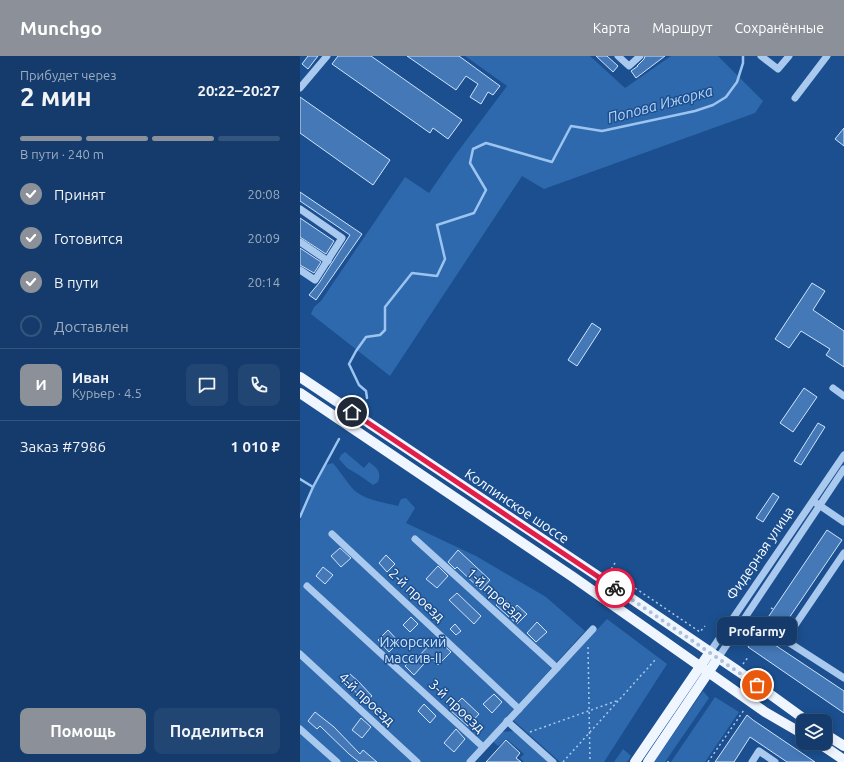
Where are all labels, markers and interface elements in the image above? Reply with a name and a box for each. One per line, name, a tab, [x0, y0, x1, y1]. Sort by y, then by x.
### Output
text: Munchgo	[20, 17, 102, 39]
text: Карта	[593, 20, 630, 36]
text: Маршрут	[652, 20, 713, 36]
text: Сохранённые	[735, 20, 824, 36]
text: Прибудет через	[20, 68, 117, 82]
text: 2 мин	[20, 82, 92, 111]
text: 20:22–20:27	[197, 82, 280, 99]
water label: Попова Ижорка	[605, 82, 715, 126]
text: В пути · 240 m	[20, 147, 104, 161]
icon: check	[20, 183, 42, 205]
text: Принят	[54, 186, 106, 203]
text: 20:08	[247, 187, 280, 201]
icon: check	[20, 227, 42, 249]
text: Готовится	[54, 230, 123, 247]
text: 20:09	[247, 231, 280, 245]
icon: check	[20, 271, 42, 293]
text: В пути	[54, 274, 99, 291]
text: 20:14	[247, 275, 280, 289]
text: Доставлен	[54, 318, 129, 335]
button: chat	[186, 364, 228, 406]
button: phone	[238, 364, 280, 406]
text: Иван	[72, 369, 109, 386]
text: И	[35, 376, 47, 393]
text: Курьер · 4.5	[72, 386, 142, 400]
pin	[335, 395, 369, 429]
icon: home	[341, 401, 363, 423]
text: Заказ #7986	[20, 438, 106, 455]
text: 1 010 ₽	[231, 438, 280, 455]
street label: Колпинское шоссе	[462, 465, 572, 547]
street label: Фидерная улица	[723, 503, 797, 603]
street label: 1-й проезд	[463, 564, 527, 624]
street label: 2-й проезд	[386, 565, 448, 625]
courier	[595, 568, 635, 608]
icon: bike	[604, 577, 626, 599]
callout: Profarmy	[717, 617, 797, 645]
text: Profarmy	[728, 624, 786, 638]
park label: Ижорский массив-II	[380, 634, 446, 666]
pin	[740, 668, 774, 702]
street label: 4-й проезд	[336, 669, 398, 729]
icon: bag	[746, 674, 768, 696]
street label: 3-й проезд	[426, 676, 488, 736]
button: Помощь	[20, 708, 146, 754]
button: Поделиться	[154, 708, 280, 754]
map controls	[796, 714, 832, 750]
button: layers	[796, 714, 832, 750]

